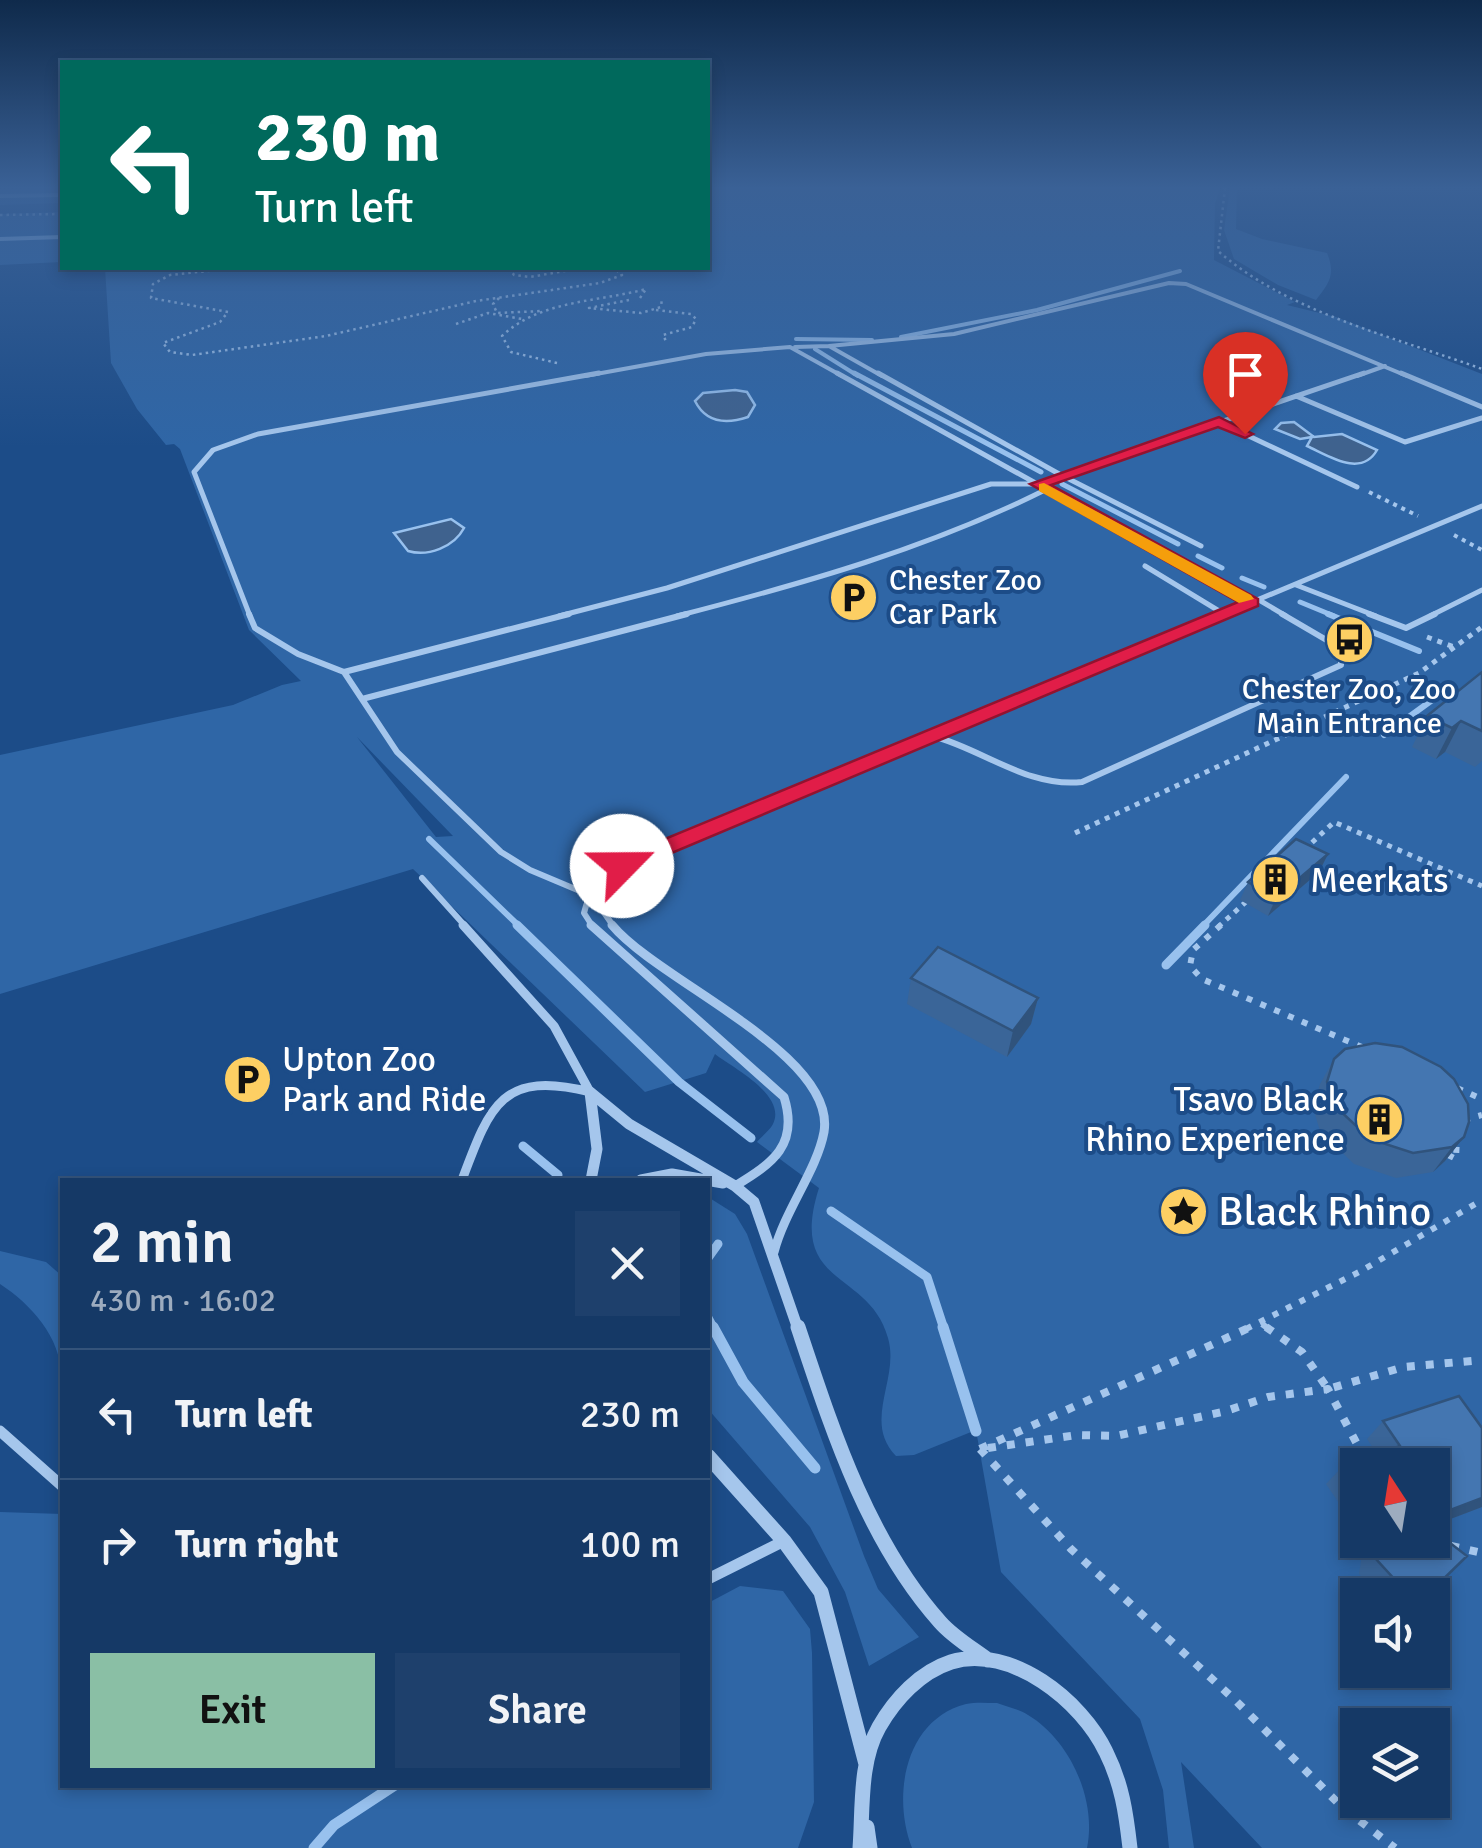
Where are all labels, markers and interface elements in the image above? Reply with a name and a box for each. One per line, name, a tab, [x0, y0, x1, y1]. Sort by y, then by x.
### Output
text: 230 m	[255, 94, 440, 180]
icon: left	[90, 100, 220, 230]
text: Turn left	[255, 180, 414, 235]
pin	[1203, 332, 1288, 435]
icon: arrive	[1218, 347, 1273, 402]
place label: Chester Zoo Car Park	[889, 562, 1042, 633]
parking icon: Chester Zoo Car Park	[828, 571, 880, 623]
bus stop icon: Chester Zoo, Zoo Main Entrance	[1323, 614, 1375, 666]
place label: Chester Zoo, Zoo Main Entrance	[1242, 671, 1456, 742]
position arrow	[570, 814, 674, 918]
building icon: Meerkats	[1249, 854, 1301, 906]
place label: Meerkats	[1310, 859, 1449, 902]
place label: Upton Zoo Park and Ride	[282, 1038, 487, 1121]
parking icon: Upton Zoo Park and Ride	[221, 1053, 273, 1105]
place label: Tsavo Black Rhino Experience	[1085, 1078, 1345, 1161]
building icon: Tsavo Black Rhino Experience	[1354, 1093, 1406, 1145]
place icon: Black Rhino	[1157, 1185, 1209, 1237]
place label: Black Rhino	[1218, 1186, 1431, 1237]
text: 2 min	[90, 1206, 234, 1280]
button: close	[575, 1211, 680, 1316]
text: 430 m · 16:02	[90, 1281, 276, 1320]
icon: left	[90, 1387, 145, 1442]
text: Turn left	[175, 1391, 313, 1438]
text: 230 m	[580, 1391, 680, 1438]
north arrow	[1340, 1448, 1450, 1558]
map controls	[1340, 1448, 1450, 1818]
icon: right	[90, 1517, 145, 1572]
text: Turn right	[175, 1521, 339, 1568]
text: 100 m	[580, 1521, 680, 1568]
button: sound	[1340, 1578, 1450, 1688]
button: Exit	[90, 1653, 375, 1768]
button: Share	[395, 1653, 680, 1768]
button: layers	[1340, 1708, 1450, 1818]

